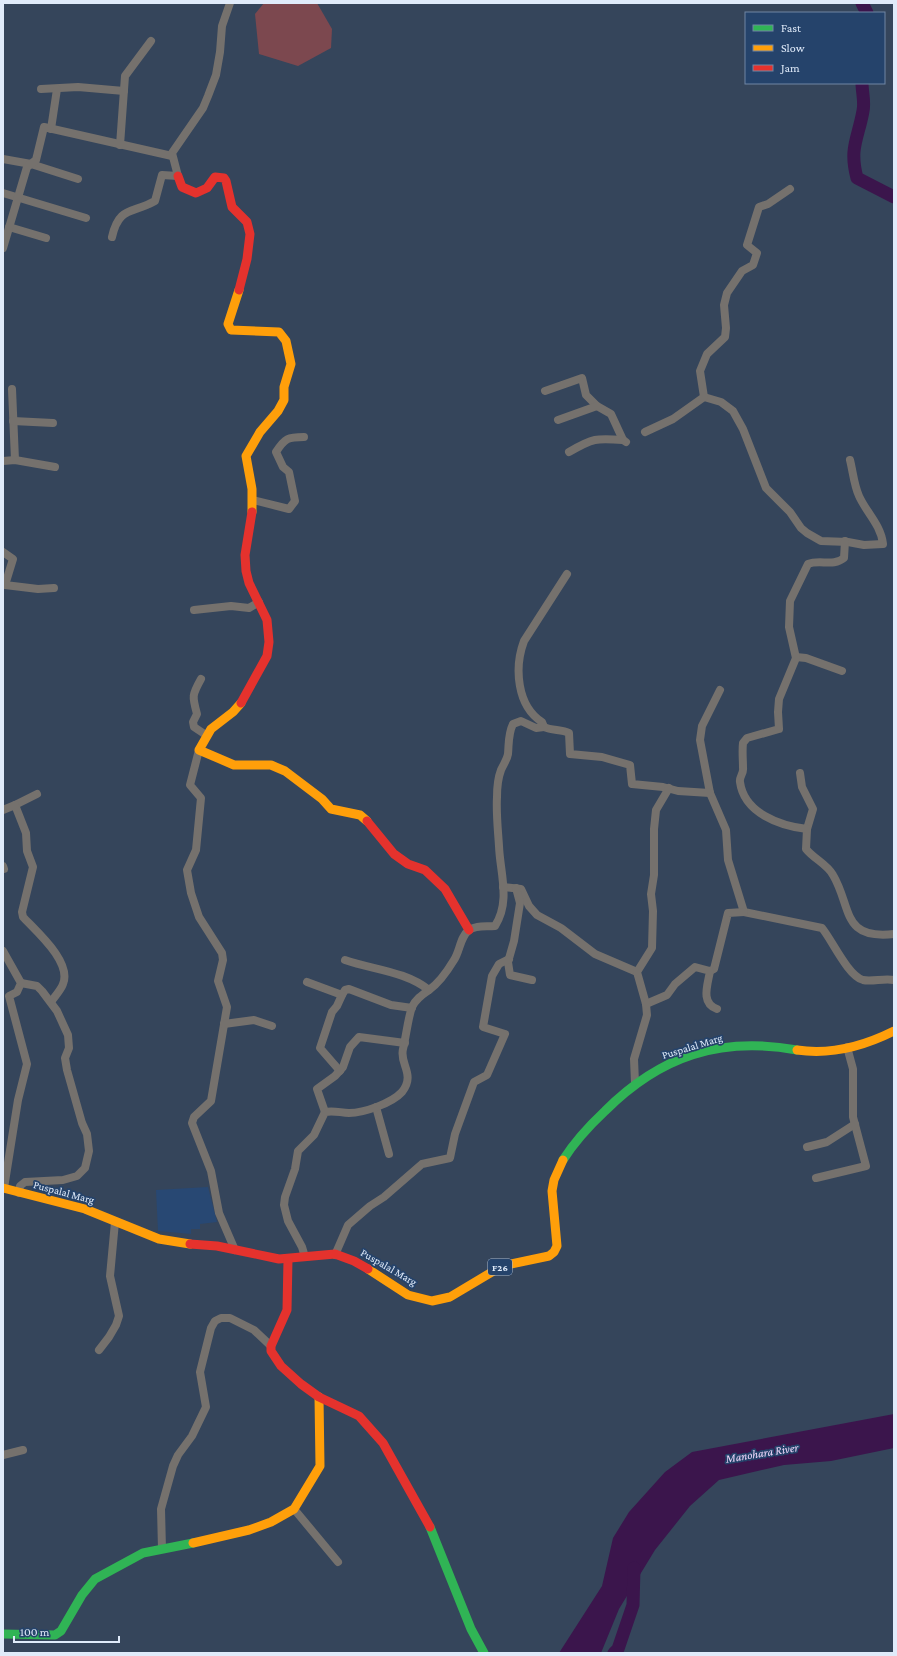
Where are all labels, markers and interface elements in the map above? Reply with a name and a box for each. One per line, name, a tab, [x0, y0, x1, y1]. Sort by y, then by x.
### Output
legend	[745, 12, 885, 84]
text: Fast	[781, 21, 802, 35]
text: Slow	[781, 41, 805, 55]
text: Jam	[780, 61, 800, 75]
street label: Puspalal Marg	[660, 1031, 725, 1062]
street label: Puspalal Marg	[32, 1178, 97, 1207]
street label: Puspalal Marg	[358, 1246, 420, 1289]
road number: F26	[488, 1259, 512, 1275]
water label: Manohara River	[724, 1440, 800, 1466]
scale bar	[14, 1618, 119, 1644]
text: 100 m	[20, 1625, 50, 1639]

